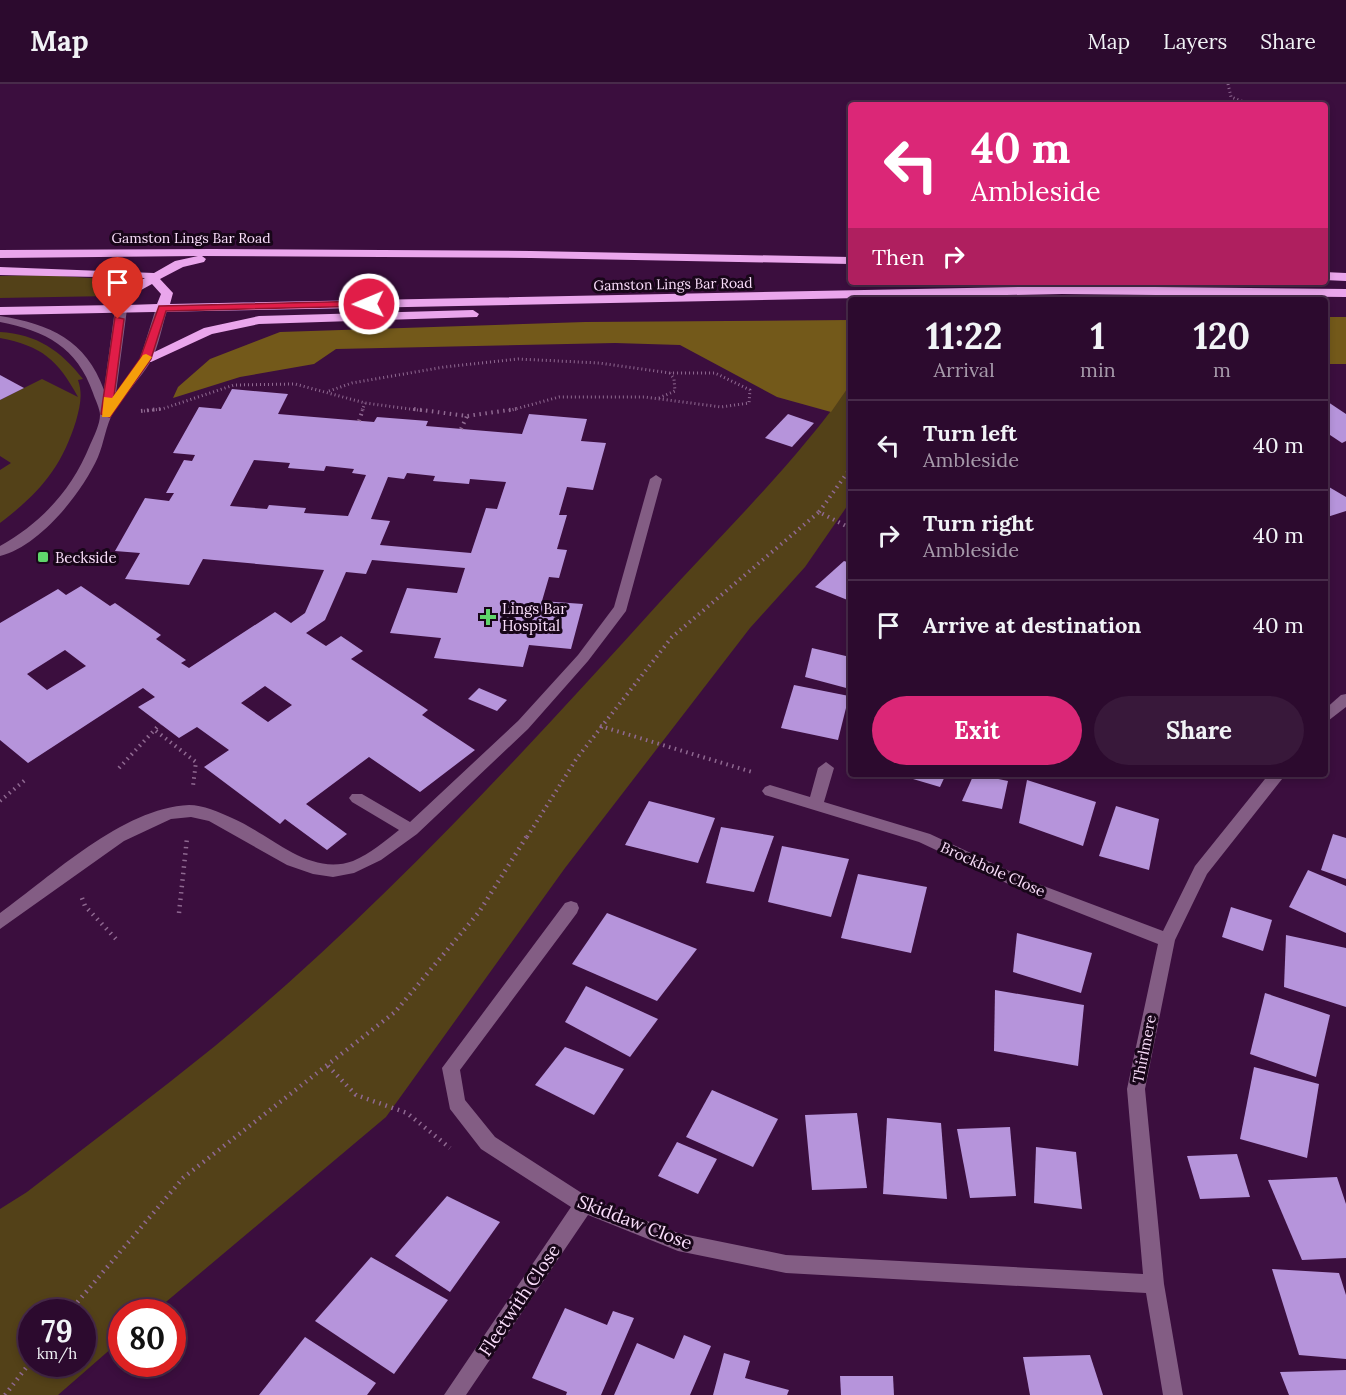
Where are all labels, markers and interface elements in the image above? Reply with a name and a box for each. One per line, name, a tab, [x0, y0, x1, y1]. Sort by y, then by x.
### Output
text: Map	[30, 23, 89, 59]
text: Map	[1087, 28, 1130, 55]
text: Layers	[1163, 28, 1227, 55]
text: Share	[1260, 28, 1316, 55]
text: 40 m	[971, 121, 1070, 175]
icon: left	[872, 126, 950, 204]
text: Ambleside	[971, 174, 1101, 208]
street label: Gamston Lings Bar Road	[111, 229, 271, 247]
icon: right	[937, 240, 970, 273]
text: Then	[872, 243, 925, 271]
pin	[92, 257, 143, 319]
icon: arrive	[101, 266, 134, 299]
position arrow	[337, 272, 401, 336]
street label: Gamston Lings Bar Road	[593, 274, 753, 294]
text: 11:22	[926, 313, 1002, 359]
text: 1	[1091, 313, 1105, 359]
text: 120	[1194, 313, 1250, 359]
text: Arrival	[933, 357, 995, 382]
text: min	[1080, 357, 1116, 382]
text: m	[1213, 357, 1231, 382]
text: Turn left	[923, 419, 1017, 447]
icon: left	[872, 429, 905, 462]
text: 40 m	[1253, 431, 1304, 459]
text: Ambleside	[923, 447, 1019, 472]
text: Turn right	[923, 509, 1034, 537]
icon: right	[872, 519, 905, 552]
text: 40 m	[1253, 521, 1304, 549]
text: Ambleside	[923, 537, 1019, 562]
place label: Beckside	[55, 548, 117, 567]
marker: Beckside	[36, 550, 50, 564]
place label: Lings Bar Hospital	[502, 599, 567, 635]
marker: Lings Bar Hospital	[479, 608, 497, 626]
icon: arrive	[872, 609, 905, 642]
text: Arrive at destination	[923, 611, 1141, 639]
text: 40 m	[1253, 611, 1304, 639]
button: Exit	[872, 696, 1082, 765]
button: Share	[1094, 696, 1304, 765]
street label: Brockhole Close	[938, 837, 1048, 901]
street label: Thirlmere	[1128, 1013, 1160, 1085]
street label: Skiddaw Close	[575, 1190, 696, 1254]
street label: Fleetwith Close	[473, 1240, 565, 1360]
speed limit sign: 80	[108, 1299, 186, 1377]
text: 79	[41, 1312, 73, 1350]
text: km/h	[37, 1344, 77, 1363]

